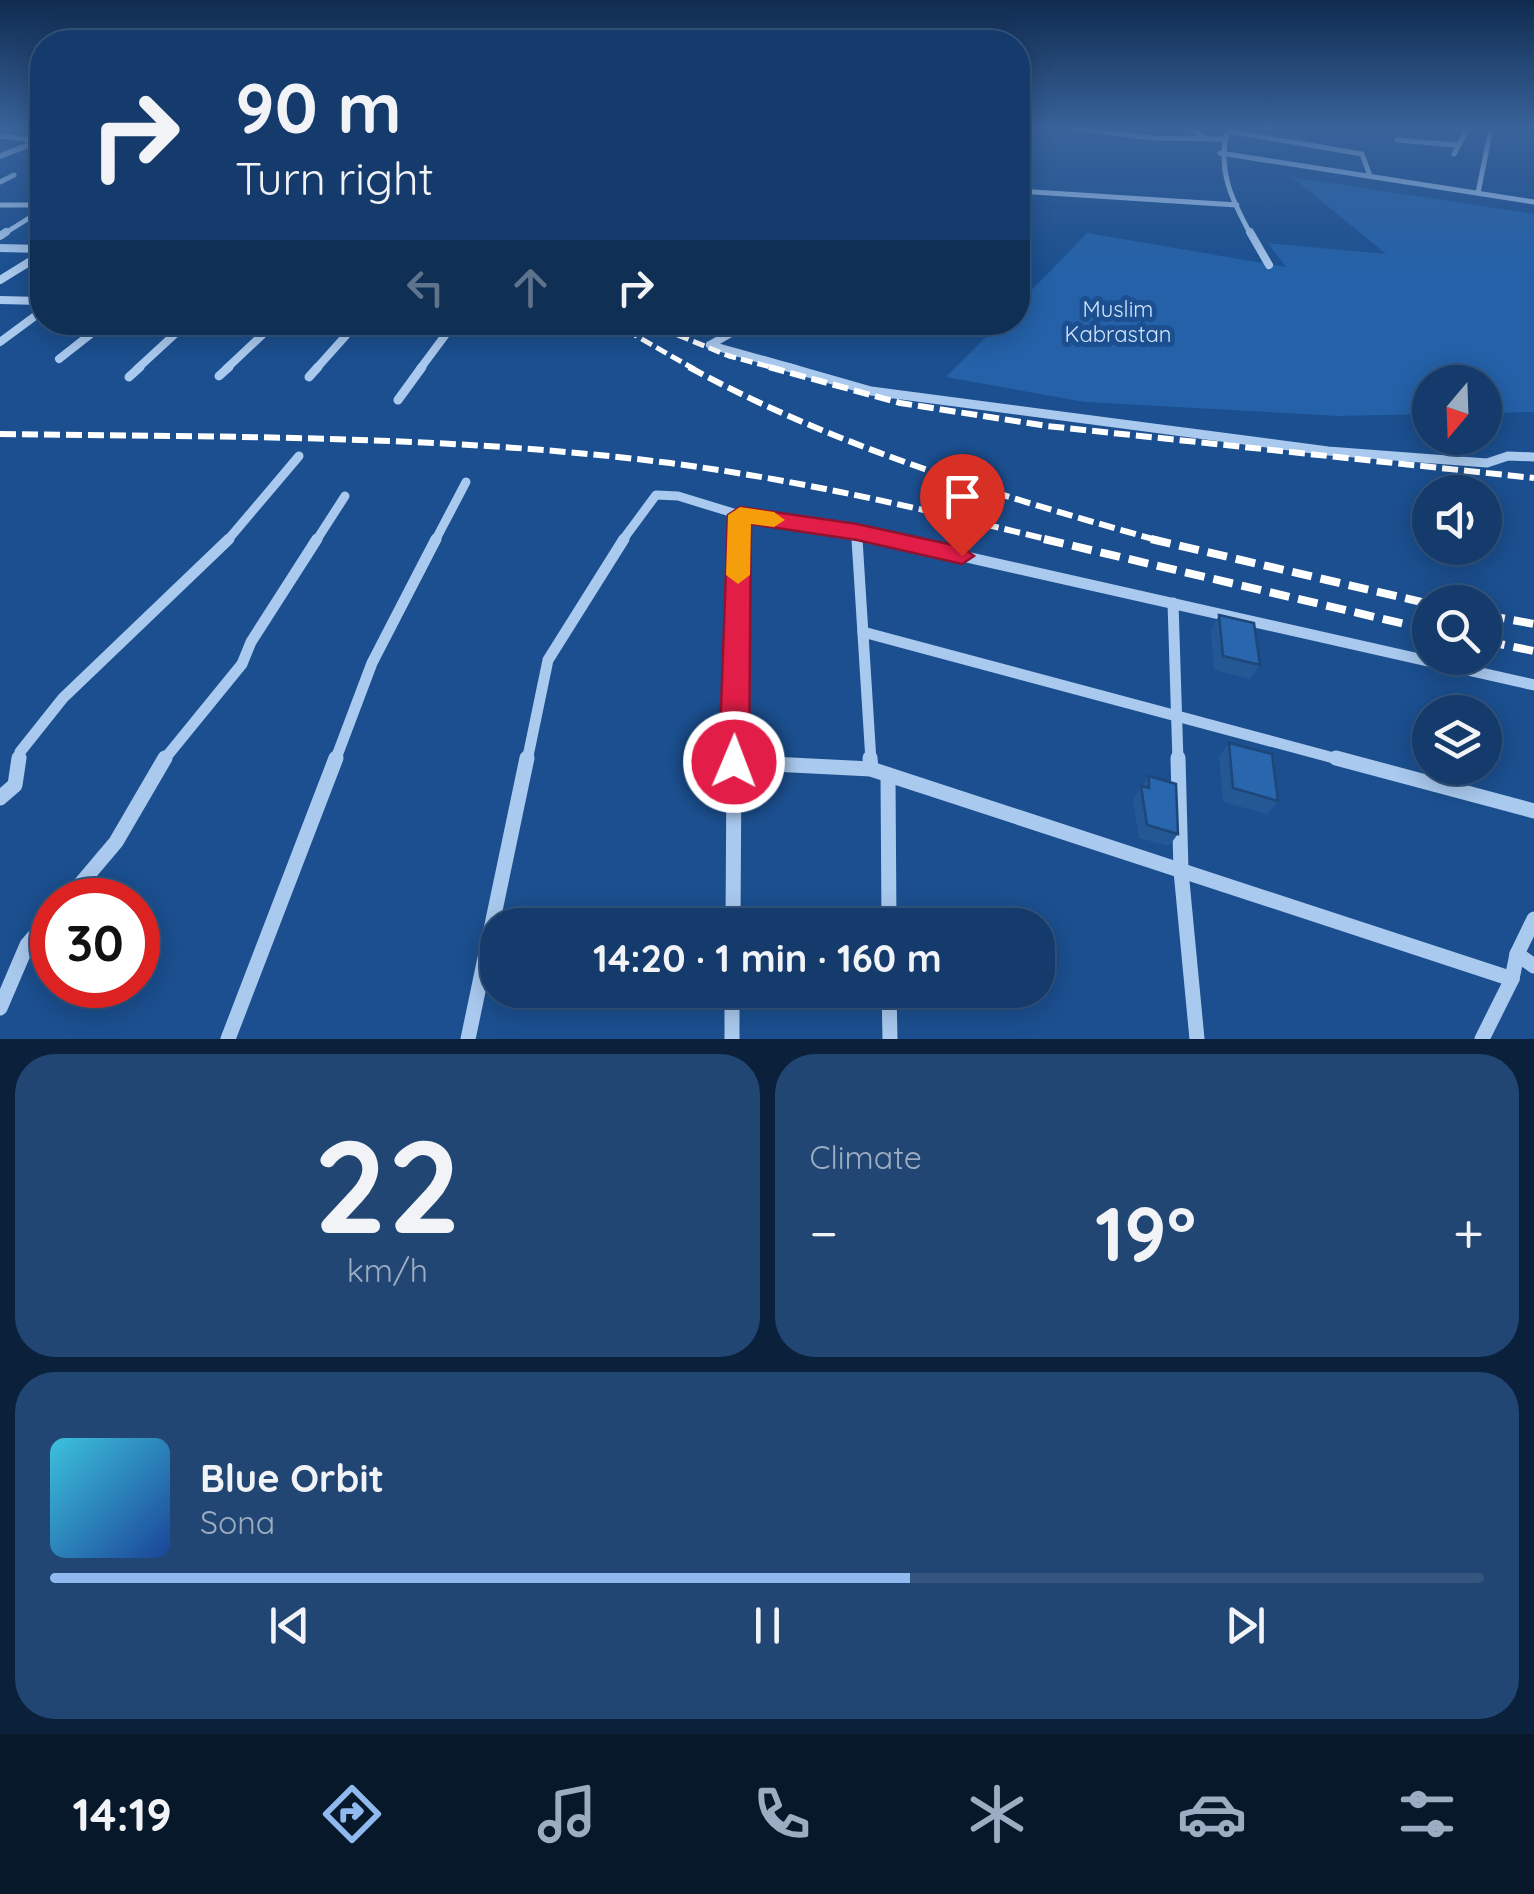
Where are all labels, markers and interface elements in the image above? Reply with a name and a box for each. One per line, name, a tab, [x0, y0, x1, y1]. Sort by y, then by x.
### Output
text: 90 m	[235, 63, 402, 151]
icon: right	[70, 70, 200, 200]
text: Turn right	[235, 150, 434, 206]
icon: left	[398, 260, 453, 315]
icon: ahead	[503, 260, 558, 315]
icon: right	[608, 260, 663, 315]
park label: Muslim Kabrastan	[1065, 295, 1171, 348]
north arrow	[1412, 365, 1502, 455]
map controls	[1412, 365, 1502, 785]
pin	[920, 454, 1005, 557]
icon: arrive	[935, 469, 990, 524]
button: sound	[1412, 475, 1502, 565]
button: search	[1412, 585, 1502, 675]
button: layers	[1412, 695, 1502, 785]
position arrow	[682, 710, 786, 814]
speed limit sign: 30	[30, 878, 160, 1008]
text: 14:20 · 1 min · 160 m	[593, 934, 942, 982]
text: 22	[313, 1103, 461, 1266]
text: Climate	[810, 1137, 922, 1177]
text: 19°	[1095, 1186, 1196, 1280]
text: −	[810, 1198, 838, 1267]
text: +	[1453, 1198, 1484, 1267]
text: km/h	[347, 1250, 428, 1290]
text: Blue Orbit	[200, 1454, 384, 1502]
text: Sona	[200, 1502, 275, 1542]
icon: previous	[262, 1598, 317, 1653]
icon: pause	[740, 1598, 795, 1653]
icon: next	[1218, 1598, 1273, 1653]
icon: directions	[317, 1779, 387, 1849]
icon: music	[532, 1779, 602, 1849]
icon: phone	[747, 1779, 817, 1849]
icon: climate	[962, 1779, 1032, 1849]
icon: car	[1177, 1779, 1247, 1849]
icon: filters	[1392, 1779, 1462, 1849]
text: 14:19	[72, 1786, 172, 1842]

